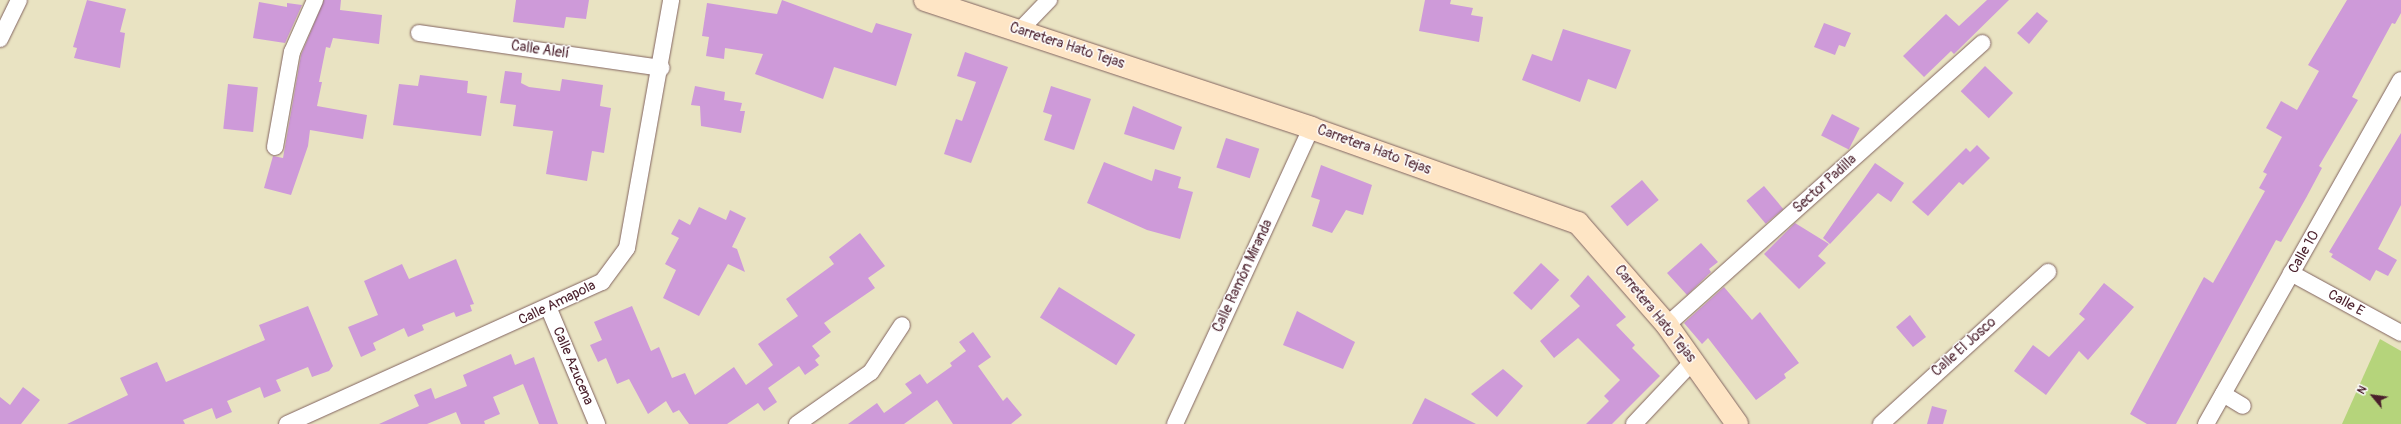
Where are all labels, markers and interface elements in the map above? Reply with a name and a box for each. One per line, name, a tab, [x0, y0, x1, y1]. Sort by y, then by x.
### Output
street label: Carretera Hato Tejas	[1007, 19, 1127, 73]
street label: Calle Alelí	[510, 38, 570, 62]
street label: Carretera Hato Tejas	[1315, 122, 1433, 178]
street label: Sector Padilla	[1790, 151, 1860, 217]
street label: Calle Ramón Miranda	[1210, 217, 1276, 335]
street label: Calle 10	[2285, 228, 2323, 276]
street label: Carretera Hato Tejas	[1611, 262, 1699, 366]
street label: Calle Amapola	[516, 277, 598, 329]
street label: Calle E	[2325, 286, 2367, 320]
street label: Calle El Josco	[1928, 314, 2000, 380]
street label: Calle Azucena	[549, 324, 597, 408]
north arrow	[2353, 376, 2393, 416]
text: N	[2355, 384, 2370, 396]

